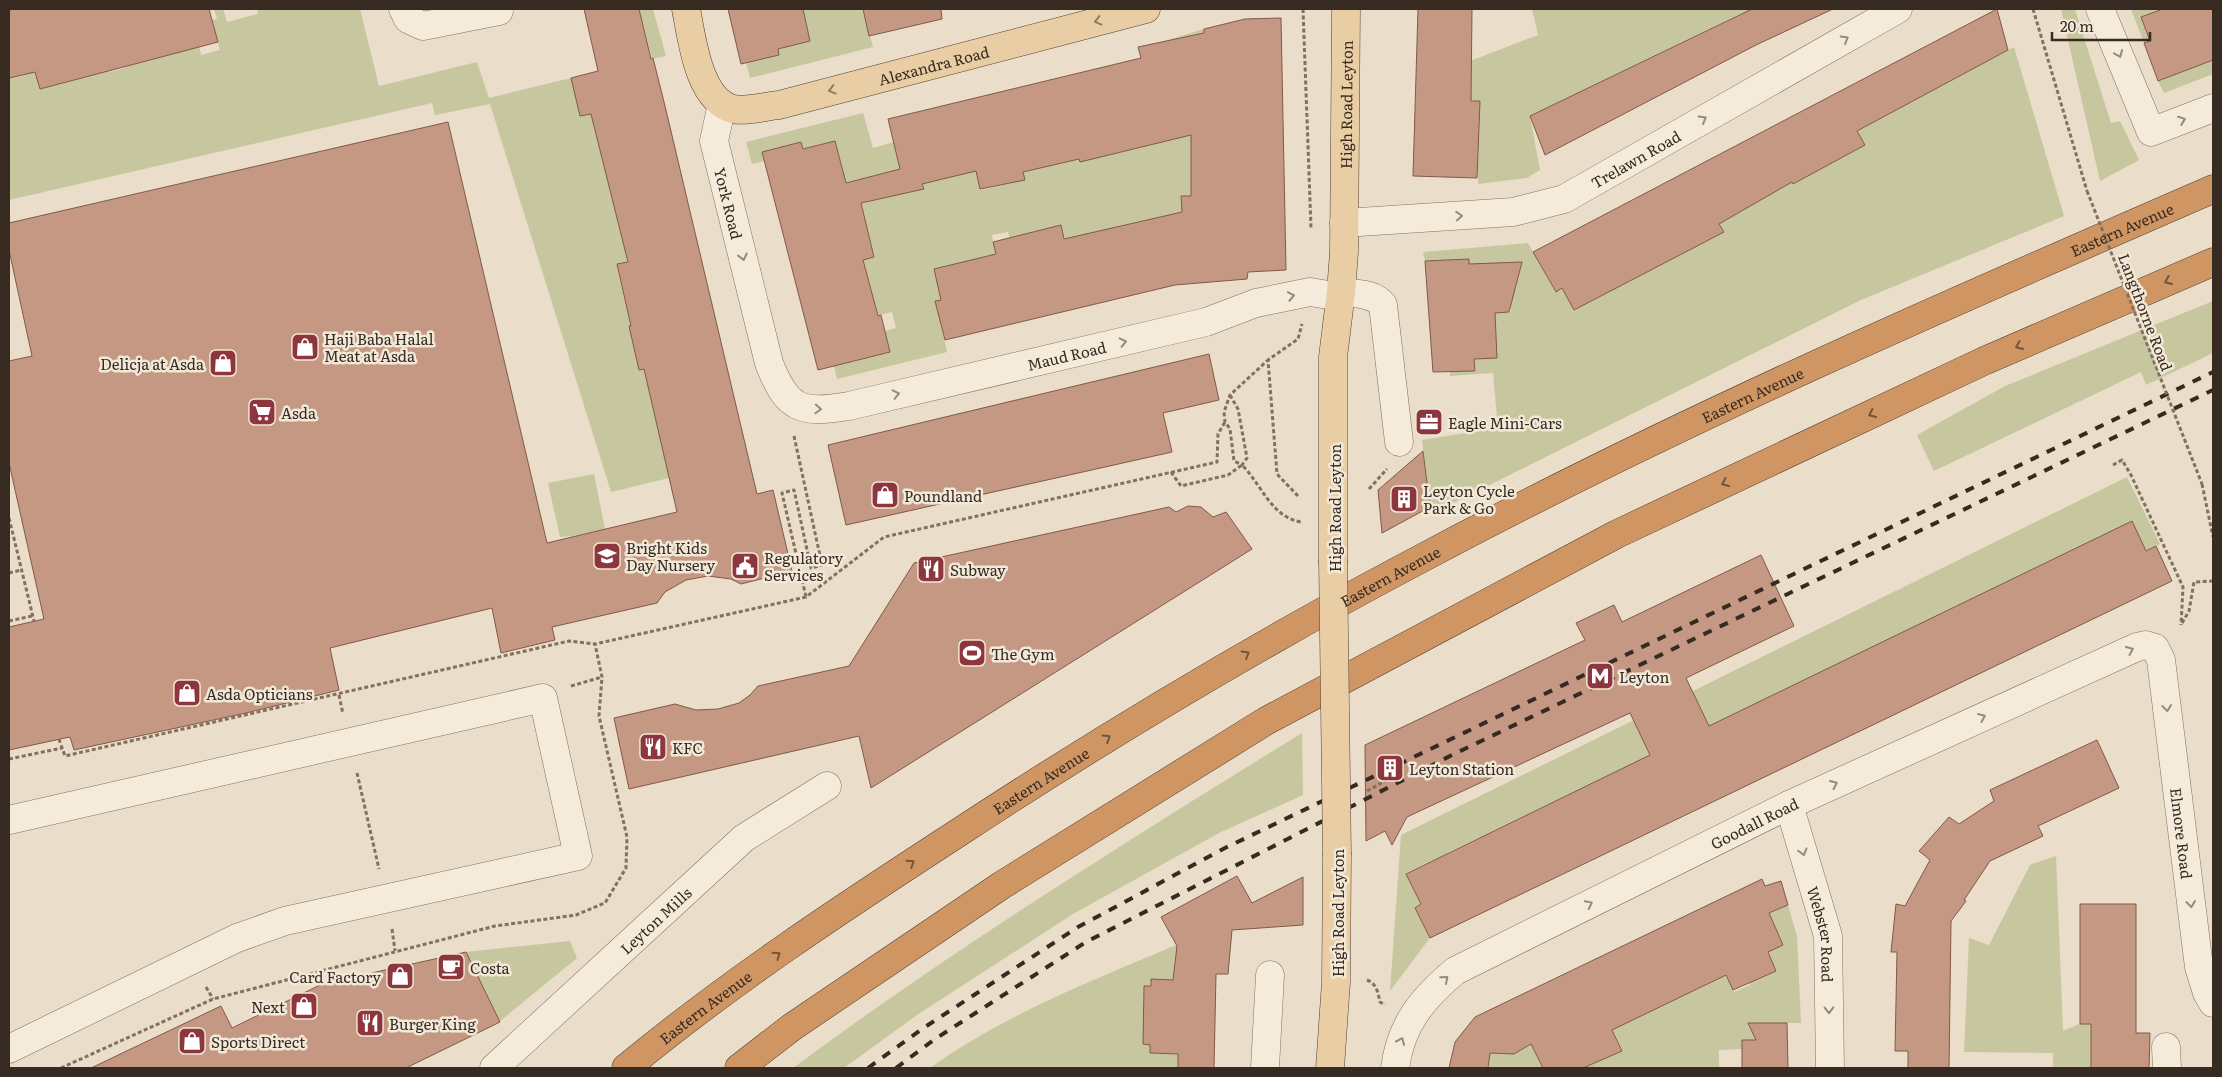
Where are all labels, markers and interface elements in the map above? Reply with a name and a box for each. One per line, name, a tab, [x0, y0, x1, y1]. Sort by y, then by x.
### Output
scale bar	[2052, 10, 2150, 42]
text: 20 m	[2060, 14, 2094, 37]
one-way arrow	[1094, 15, 1103, 26]
one-way arrow	[1839, 35, 1848, 45]
street label: Alexandra Road	[876, 39, 991, 90]
street label: High Road Leyton	[1333, 40, 1357, 169]
one-way arrow	[2112, 49, 2123, 58]
one-way arrow	[828, 85, 836, 95]
one-way arrow	[1698, 116, 1707, 126]
one-way arrow	[2177, 116, 2186, 126]
street label: Trelawn Road	[1586, 124, 1684, 193]
street label: York Road	[709, 165, 749, 242]
street label: Eastern Avenue	[2066, 196, 2177, 261]
one-way arrow	[1455, 211, 1463, 222]
street label: Langthorne Road	[2113, 250, 2179, 374]
one-way arrow	[737, 252, 748, 261]
one-way arrow	[2165, 276, 2173, 286]
one-way arrow	[1287, 291, 1296, 302]
place label: Haji Baba Halal Meat at Asda	[324, 327, 434, 367]
shop icon: Haji Baba Halal Meat at Asda	[290, 332, 320, 362]
street label: Maud Road	[1025, 334, 1108, 375]
one-way arrow	[1118, 337, 1127, 347]
one-way arrow	[2015, 339, 2024, 350]
shop icon: Delicja at Asda	[208, 348, 238, 378]
place label: Delicja at Asda	[100, 352, 205, 375]
street label: Eastern Avenue	[1697, 360, 1807, 428]
one-way arrow	[892, 389, 901, 400]
supermarket icon: Asda	[247, 397, 277, 427]
place label: Asda	[281, 401, 317, 424]
one-way arrow	[815, 404, 823, 414]
office icon: Eagle Mini-Cars	[1414, 407, 1444, 437]
one-way arrow	[1868, 408, 1877, 418]
place label: Eagle Mini-Cars	[1448, 411, 1562, 434]
street label: High Road Leyton	[1323, 444, 1346, 572]
one-way arrow	[1721, 477, 1730, 487]
place label: Leyton Cycle Park & Go	[1423, 479, 1515, 519]
shop icon: Poundland	[870, 480, 900, 510]
place label: Poundland	[904, 484, 982, 507]
building icon: Leyton Cycle Park & Go	[1389, 484, 1419, 514]
place label: Bright Kids Day Nursery	[626, 536, 715, 576]
street label: Eastern Avenue	[1336, 539, 1444, 612]
school or university icon: Bright Kids Day Nursery	[592, 541, 622, 571]
place label: Regulatory Services	[764, 546, 843, 586]
public building icon: Regulatory Services	[730, 551, 760, 581]
restaurant icon: Subway	[916, 554, 946, 584]
place label: Subway	[950, 558, 1006, 581]
sports icon: The Gym	[957, 638, 987, 668]
place label: The Gym	[991, 642, 1055, 665]
one-way arrow	[2125, 646, 2134, 657]
one-way arrow	[1241, 651, 1250, 661]
metro station icon: Leyton	[1585, 661, 1615, 691]
place label: Leyton	[1619, 665, 1669, 688]
shop icon: Asda Opticians	[172, 678, 202, 708]
place label: Asda Opticians	[206, 682, 313, 705]
one-way arrow	[2161, 705, 2172, 713]
one-way arrow	[1976, 713, 1985, 723]
restaurant icon: KFC	[638, 732, 668, 762]
one-way arrow	[1101, 734, 1110, 744]
place label: KFC	[672, 736, 703, 759]
street label: Eastern Avenue	[988, 741, 1093, 819]
building icon: Leyton Station	[1375, 753, 1405, 783]
place label: Leyton Station	[1409, 757, 1514, 780]
one-way arrow	[1828, 780, 1837, 790]
street label: Elmore Road	[2165, 786, 2199, 880]
street label: Goodall Road	[1706, 791, 1802, 854]
one-way arrow	[1797, 847, 1808, 856]
street label: High Road Leyton	[1326, 849, 1349, 977]
one-way arrow	[906, 860, 915, 870]
street label: Leyton Mills	[614, 881, 696, 959]
street label: Webster Road	[1802, 883, 1840, 983]
one-way arrow	[1584, 900, 1593, 910]
one-way arrow	[2185, 901, 2196, 909]
cafe icon: Costa	[436, 952, 466, 982]
one-way arrow	[771, 952, 780, 961]
place label: Costa	[470, 956, 511, 979]
shop icon: Card Factory	[385, 961, 415, 991]
street label: Eastern Avenue	[654, 964, 756, 1049]
place label: Card Factory	[289, 965, 381, 988]
one-way arrow	[1440, 975, 1449, 984]
shop icon: Next	[289, 991, 319, 1021]
place label: Next	[251, 995, 285, 1018]
one-way arrow	[1824, 1007, 1834, 1015]
restaurant icon: Burger King	[355, 1008, 385, 1038]
place label: Burger King	[389, 1012, 477, 1035]
shop icon: Sports Direct	[177, 1026, 207, 1056]
place label: Sports Direct	[211, 1030, 305, 1053]
one-way arrow	[1395, 1037, 1405, 1046]

